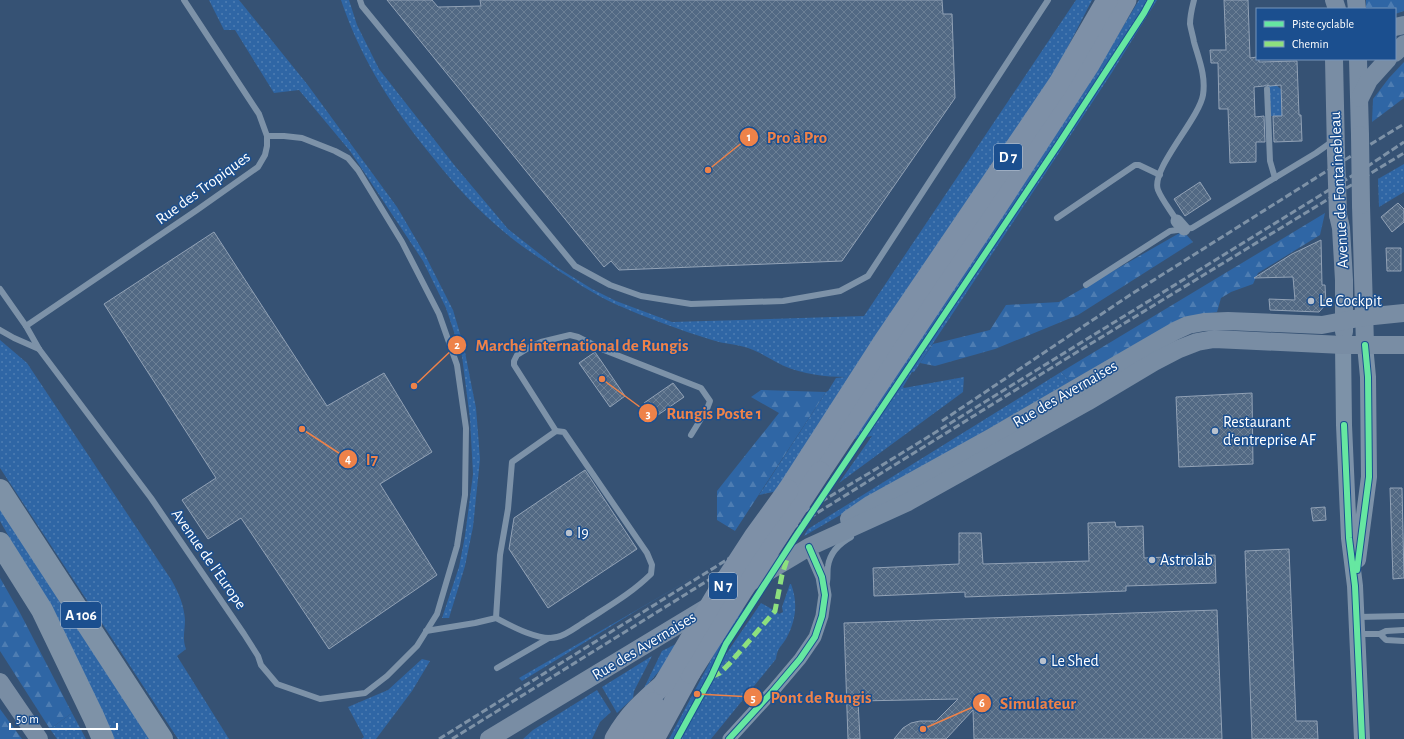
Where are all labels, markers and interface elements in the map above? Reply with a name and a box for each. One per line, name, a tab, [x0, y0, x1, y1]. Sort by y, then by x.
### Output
legend	[1256, 8, 1396, 60]
text: Piste cyclable	[1292, 18, 1354, 31]
text: Chemin	[1292, 38, 1329, 50]
street label: Avenue de Fontainebleau	[1327, 111, 1351, 269]
callout: Pro à Pro	[739, 122, 835, 151]
text: Pro à Pro	[767, 129, 827, 146]
text: 1	[747, 131, 751, 143]
road number: D 7	[994, 144, 1022, 170]
street label: Rue des Tropiques	[153, 148, 253, 228]
place label: Le Cockpit	[1319, 293, 1382, 309]
marker: Le Cockpit	[1306, 296, 1316, 306]
callout: Marché international de Rungis	[447, 330, 696, 359]
text: Marché international de Rungis	[476, 337, 689, 354]
text: 2	[454, 339, 460, 351]
street label: Rue des Avernaises	[1010, 358, 1120, 430]
callout: Rungis Poste 1	[638, 399, 769, 428]
text: Rungis Poste 1	[666, 405, 762, 422]
text: 3	[645, 408, 651, 420]
place label: Restaurant d'entreprise AF	[1223, 414, 1317, 448]
marker: Restaurant d'entreprise AF	[1210, 426, 1220, 436]
callout: I7	[338, 444, 386, 473]
text: I7	[366, 451, 378, 468]
text: 4	[345, 453, 351, 465]
street label: Avenue de l'Europe	[169, 506, 249, 612]
place label: I9	[577, 525, 589, 541]
marker: I9	[564, 528, 574, 538]
place label: Astrolab	[1160, 552, 1213, 568]
marker: Astrolab	[1147, 555, 1157, 565]
road number: N 7	[709, 573, 737, 599]
road number: A 106	[61, 602, 101, 628]
street label: Rue des Avernaises	[589, 609, 699, 683]
place label: Le Shed	[1051, 653, 1099, 669]
marker: Le Shed	[1038, 656, 1048, 666]
callout: Pont de Rungis	[743, 683, 880, 712]
callout: Simulateur	[972, 688, 1084, 717]
text: Pont de Rungis	[771, 689, 872, 706]
text: 5	[750, 692, 756, 704]
text: Simulateur	[1000, 695, 1076, 712]
text: 6	[979, 697, 985, 709]
scale bar	[10, 705, 117, 731]
text: 50 m	[16, 713, 39, 725]

